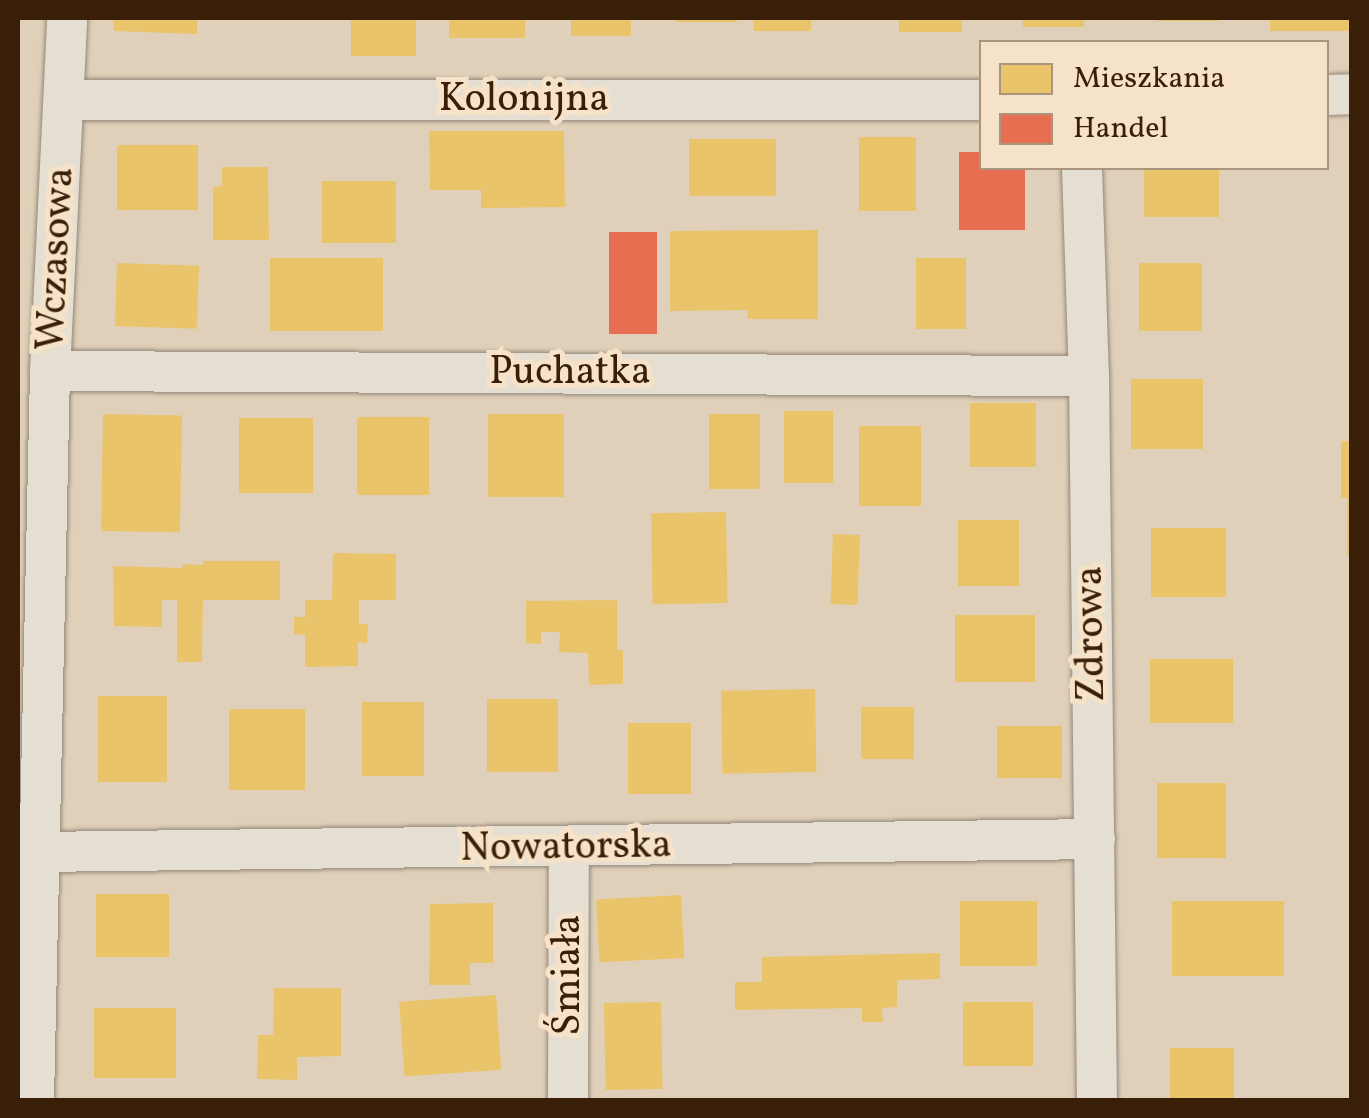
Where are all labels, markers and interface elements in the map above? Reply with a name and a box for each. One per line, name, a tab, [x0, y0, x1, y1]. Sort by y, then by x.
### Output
legend	[979, 40, 1329, 170]
text: Mieszkania	[1073, 58, 1225, 100]
street label: Kolonijna	[439, 76, 609, 124]
text: Handel	[1073, 108, 1169, 150]
street label: Wczasowa	[28, 166, 86, 352]
street label: Puchatka	[489, 349, 651, 397]
street label: Zdrowa	[1067, 565, 1117, 703]
street label: Nowatorska	[460, 822, 672, 874]
street label: Śmiała	[545, 914, 593, 1036]

